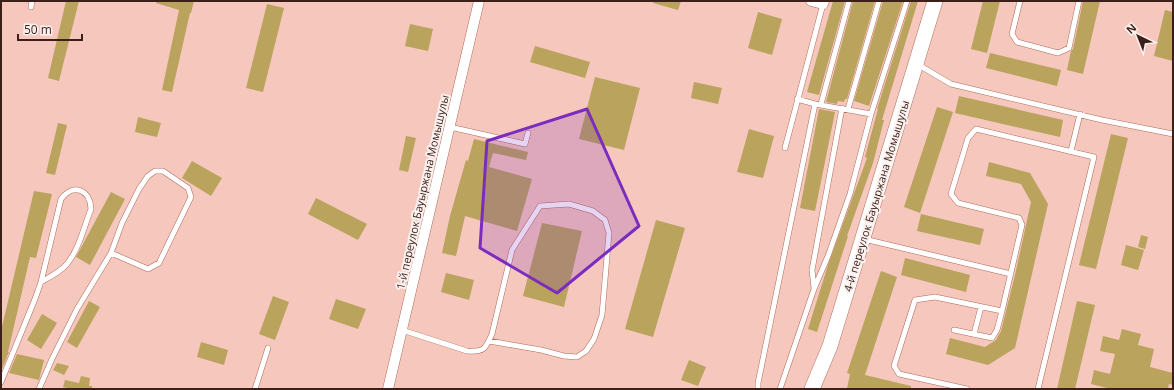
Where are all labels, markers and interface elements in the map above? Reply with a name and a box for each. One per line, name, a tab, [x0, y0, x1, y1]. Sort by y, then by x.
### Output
scale bar	[18, 16, 82, 42]
north arrow	[1118, 16, 1158, 56]
text: N	[1122, 20, 1139, 37]
text: 50 m	[24, 21, 52, 38]
street label: 1-й переулок Бауыржана Момышулы	[392, 93, 452, 291]
street label: 4-й переулок Бауыржана Момышулы	[840, 99, 912, 293]

